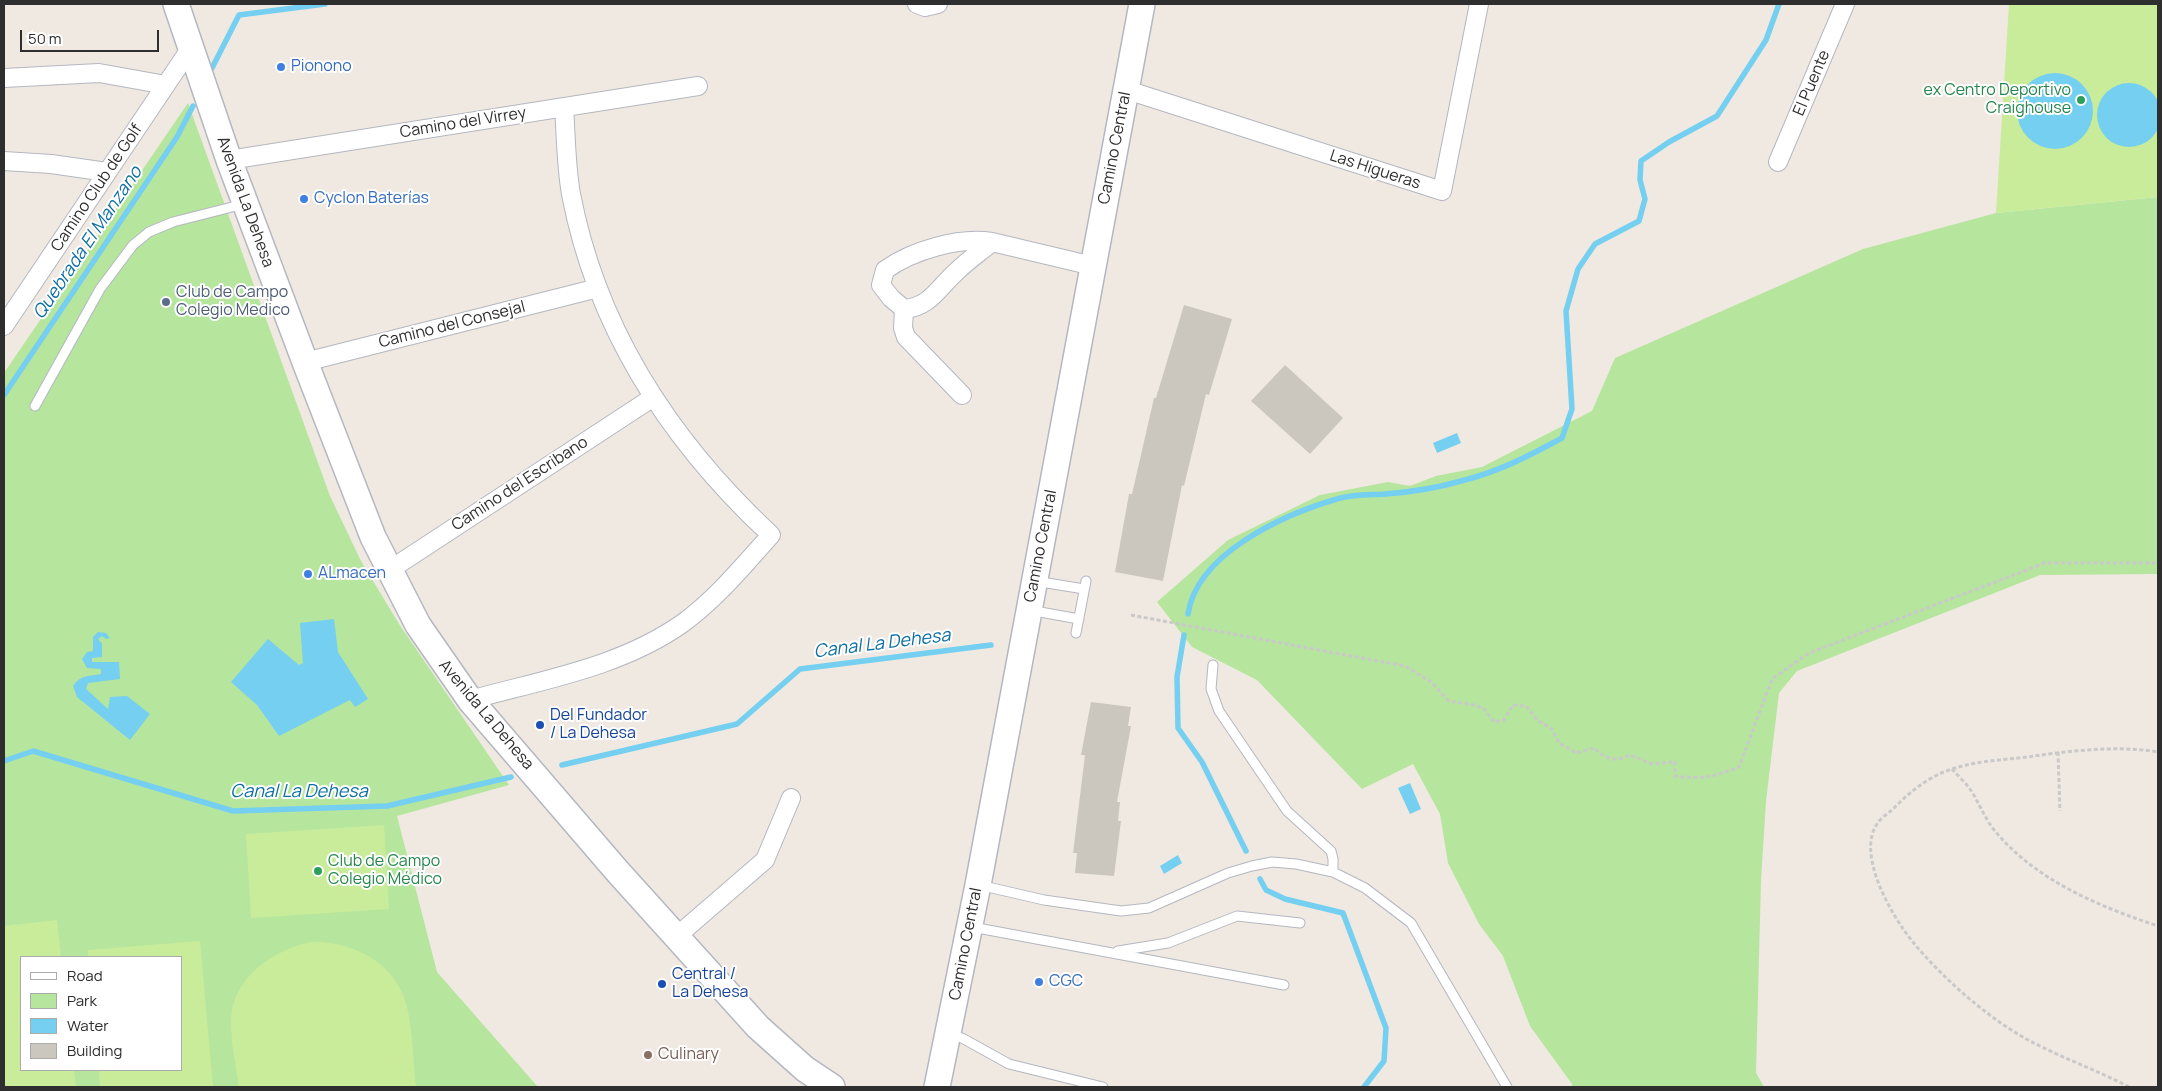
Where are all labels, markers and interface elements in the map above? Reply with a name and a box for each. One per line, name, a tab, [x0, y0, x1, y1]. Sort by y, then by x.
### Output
scale bar	[22, 20, 161, 52]
text: 50 m	[28, 28, 62, 49]
street label: El Puente	[1790, 47, 1834, 119]
place label: Pionono	[291, 57, 352, 77]
marker: Pionono	[275, 61, 287, 73]
place label: ex Centro Deportivo Craighouse	[1924, 81, 2071, 119]
street label: Camino Central	[1095, 90, 1135, 206]
marker: ex Centro Deportivo Craighouse	[2075, 94, 2087, 106]
street label: Camino del Virrey	[398, 104, 528, 142]
street label: Camino Club de Golf	[47, 121, 147, 255]
street label: Avenida La Dehesa	[212, 134, 278, 270]
street label: Las Higueras	[1327, 146, 1423, 194]
water label: Quebrada El Manzano	[29, 163, 147, 323]
place label: Cyclon Baterías	[314, 189, 429, 209]
marker: Cyclon Baterías	[298, 193, 310, 205]
place label: Club de Campo Colegio Medico	[176, 283, 290, 321]
marker: Club de Campo Colegio Medico	[160, 296, 172, 308]
street label: Camino del Consejal	[377, 298, 527, 352]
street label: Camino del Escribano	[448, 433, 592, 535]
street label: Camino Central	[1021, 488, 1061, 604]
place label: ALmacen	[318, 564, 386, 584]
marker: ALmacen	[302, 568, 314, 580]
water label: Canal La Dehesa	[812, 625, 952, 663]
street label: Avenida La Dehesa	[434, 656, 538, 774]
place label: Del Fundador / La Dehesa	[550, 706, 647, 744]
marker: Del Fundador / La Dehesa	[534, 719, 546, 731]
water label: Canal La Dehesa	[230, 781, 368, 803]
place label: Club de Campo Colegio Médico	[328, 852, 442, 890]
marker: Club de Campo Colegio Médico	[312, 865, 324, 877]
street label: Camino Central	[946, 886, 986, 1002]
legend	[20, 956, 182, 1071]
text: Road	[67, 965, 103, 986]
place label: Central / La Dehesa	[672, 965, 748, 1003]
place label: CGC	[1049, 972, 1083, 992]
marker: CGC	[1033, 976, 1045, 988]
marker: Central / La Dehesa	[656, 978, 668, 990]
text: Park	[67, 990, 97, 1011]
text: Water	[67, 1015, 109, 1036]
text: Building	[67, 1040, 122, 1061]
place label: Culinary	[658, 1045, 719, 1065]
marker: Culinary	[642, 1049, 654, 1061]

